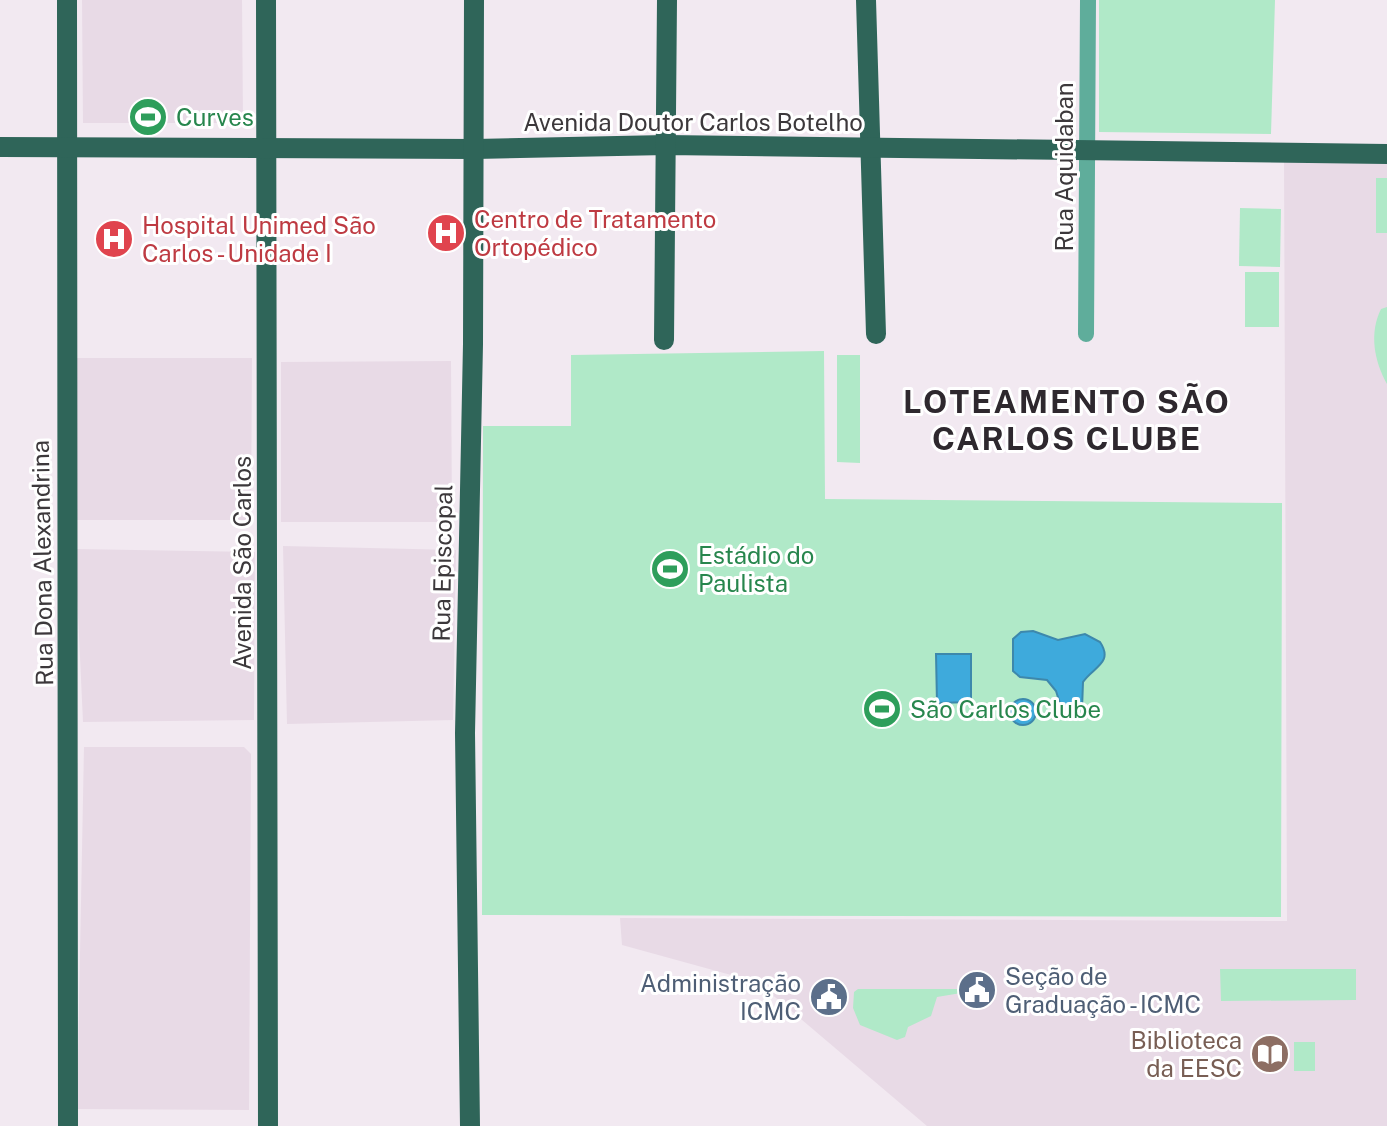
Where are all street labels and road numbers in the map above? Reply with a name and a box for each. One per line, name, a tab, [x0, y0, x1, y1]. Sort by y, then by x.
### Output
street label: Rua Aquidaban	[1050, 83, 1078, 251]
street label: Avenida Doutor Carlos Botelho	[523, 108, 863, 136]
street label: Rua Dona Alexandrina	[26, 440, 58, 686]
street label: Avenida São Carlos	[228, 456, 256, 670]
street label: Rua Episcopal	[427, 484, 457, 642]

